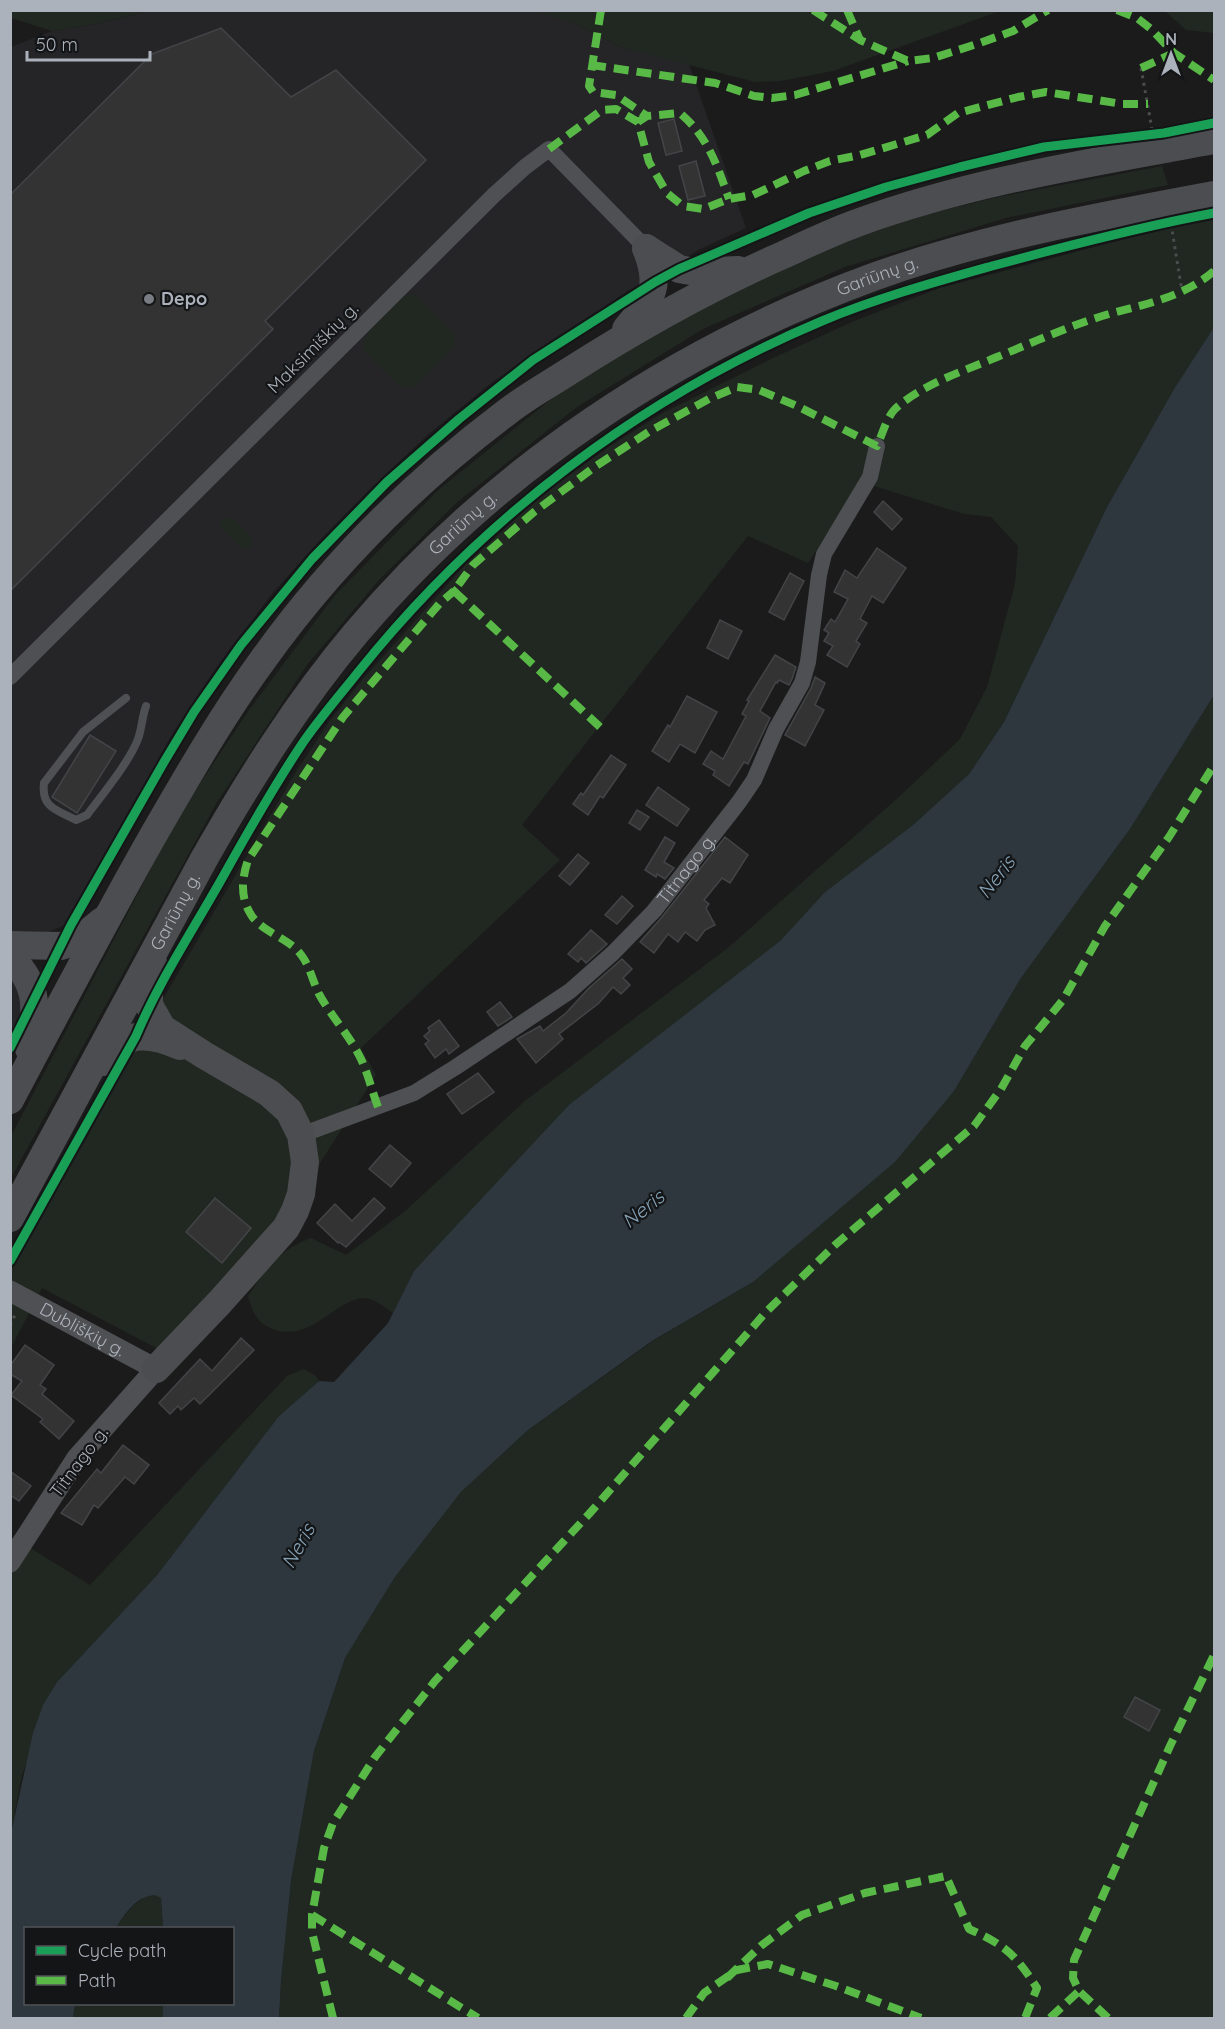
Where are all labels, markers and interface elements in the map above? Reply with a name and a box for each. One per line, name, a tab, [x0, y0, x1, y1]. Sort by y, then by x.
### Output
scale bar	[27, 24, 150, 62]
north arrow	[1141, 24, 1201, 84]
text: N	[1165, 29, 1177, 49]
text: 50 m	[36, 33, 78, 56]
street label: Gariūnų g.	[833, 251, 921, 301]
place label: Depo	[161, 287, 207, 310]
marker: Depo	[142, 292, 156, 306]
street label: Maksimiškių g.	[262, 297, 363, 398]
street label: Gariūnų g.	[423, 486, 501, 560]
street label: Titnago g.	[651, 829, 721, 909]
water label: Neris	[971, 849, 1021, 903]
street label: Gariūnų g.	[145, 869, 205, 954]
water label: Neris	[616, 1183, 670, 1233]
street label: Dubliškių g.	[36, 1297, 129, 1361]
street label: Titnago g.	[44, 1422, 113, 1502]
water label: Neris	[275, 1518, 321, 1572]
legend	[24, 1927, 234, 2005]
text: Cycle path	[78, 1939, 166, 1962]
text: Path	[78, 1969, 116, 1992]

